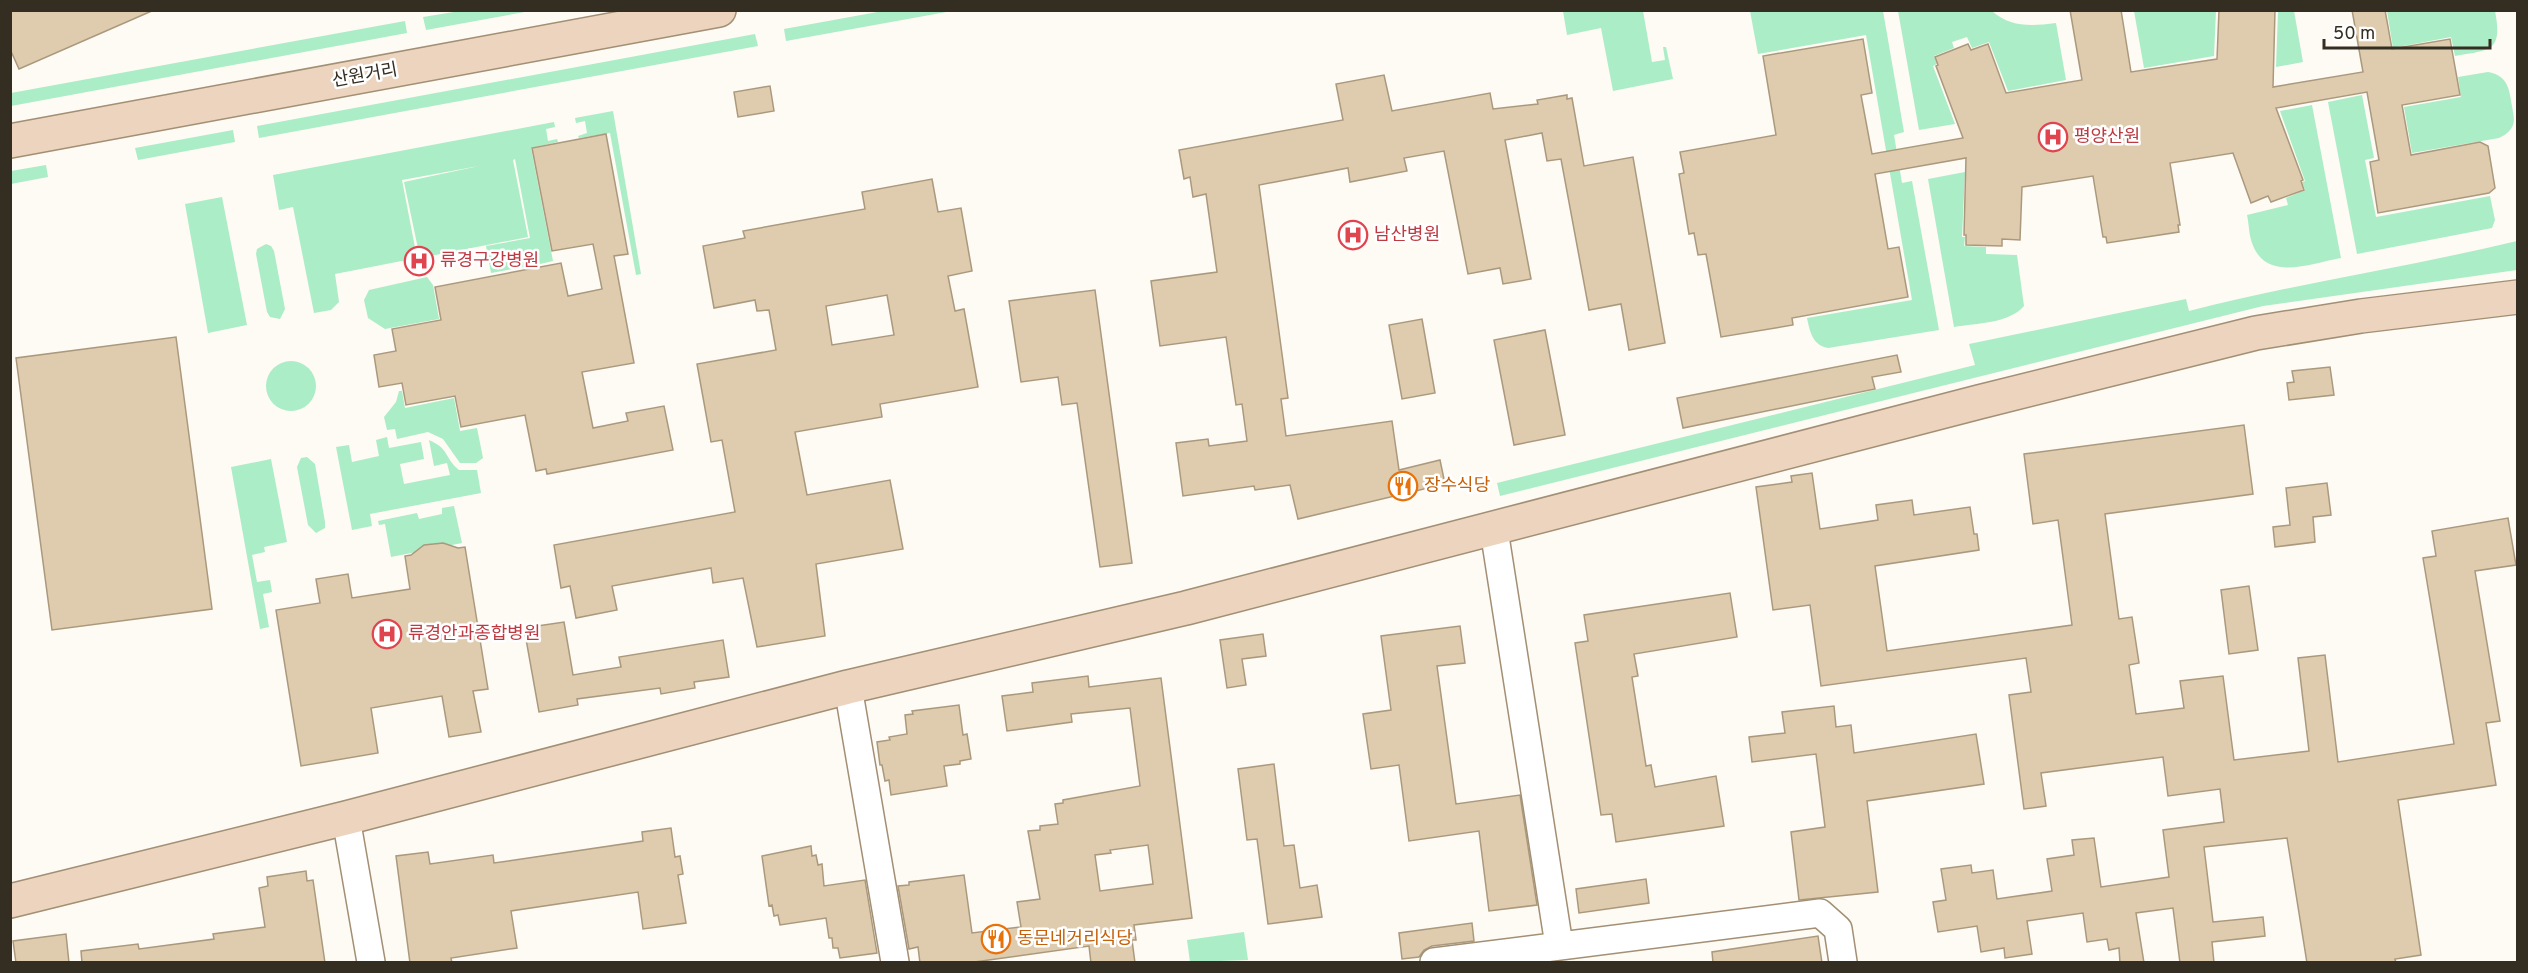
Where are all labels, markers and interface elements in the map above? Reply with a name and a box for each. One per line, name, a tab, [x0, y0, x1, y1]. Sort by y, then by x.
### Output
scale bar	[2324, 12, 2490, 50]
text: 50 m	[2333, 23, 2375, 46]
street label: 산원거리	[330, 59, 400, 93]
hospital icon: 평양산원	[2037, 121, 2069, 153]
place label: 평양산원	[2074, 126, 2140, 149]
hospital icon: 남산병원	[1337, 219, 1369, 251]
place label: 남산병원	[1374, 224, 1440, 247]
hospital icon: 류경구강병원	[403, 245, 435, 277]
place label: 류경구강병원	[440, 250, 539, 273]
restaurant icon: 장수식당	[1387, 470, 1419, 502]
place label: 장수식당	[1424, 475, 1490, 498]
hospital icon: 류경안과종합병원	[371, 618, 403, 650]
place label: 류경안과종합병원	[408, 623, 540, 646]
restaurant icon: 동문네거리식당	[980, 923, 1012, 955]
place label: 동문네거리식당	[1017, 928, 1133, 951]

